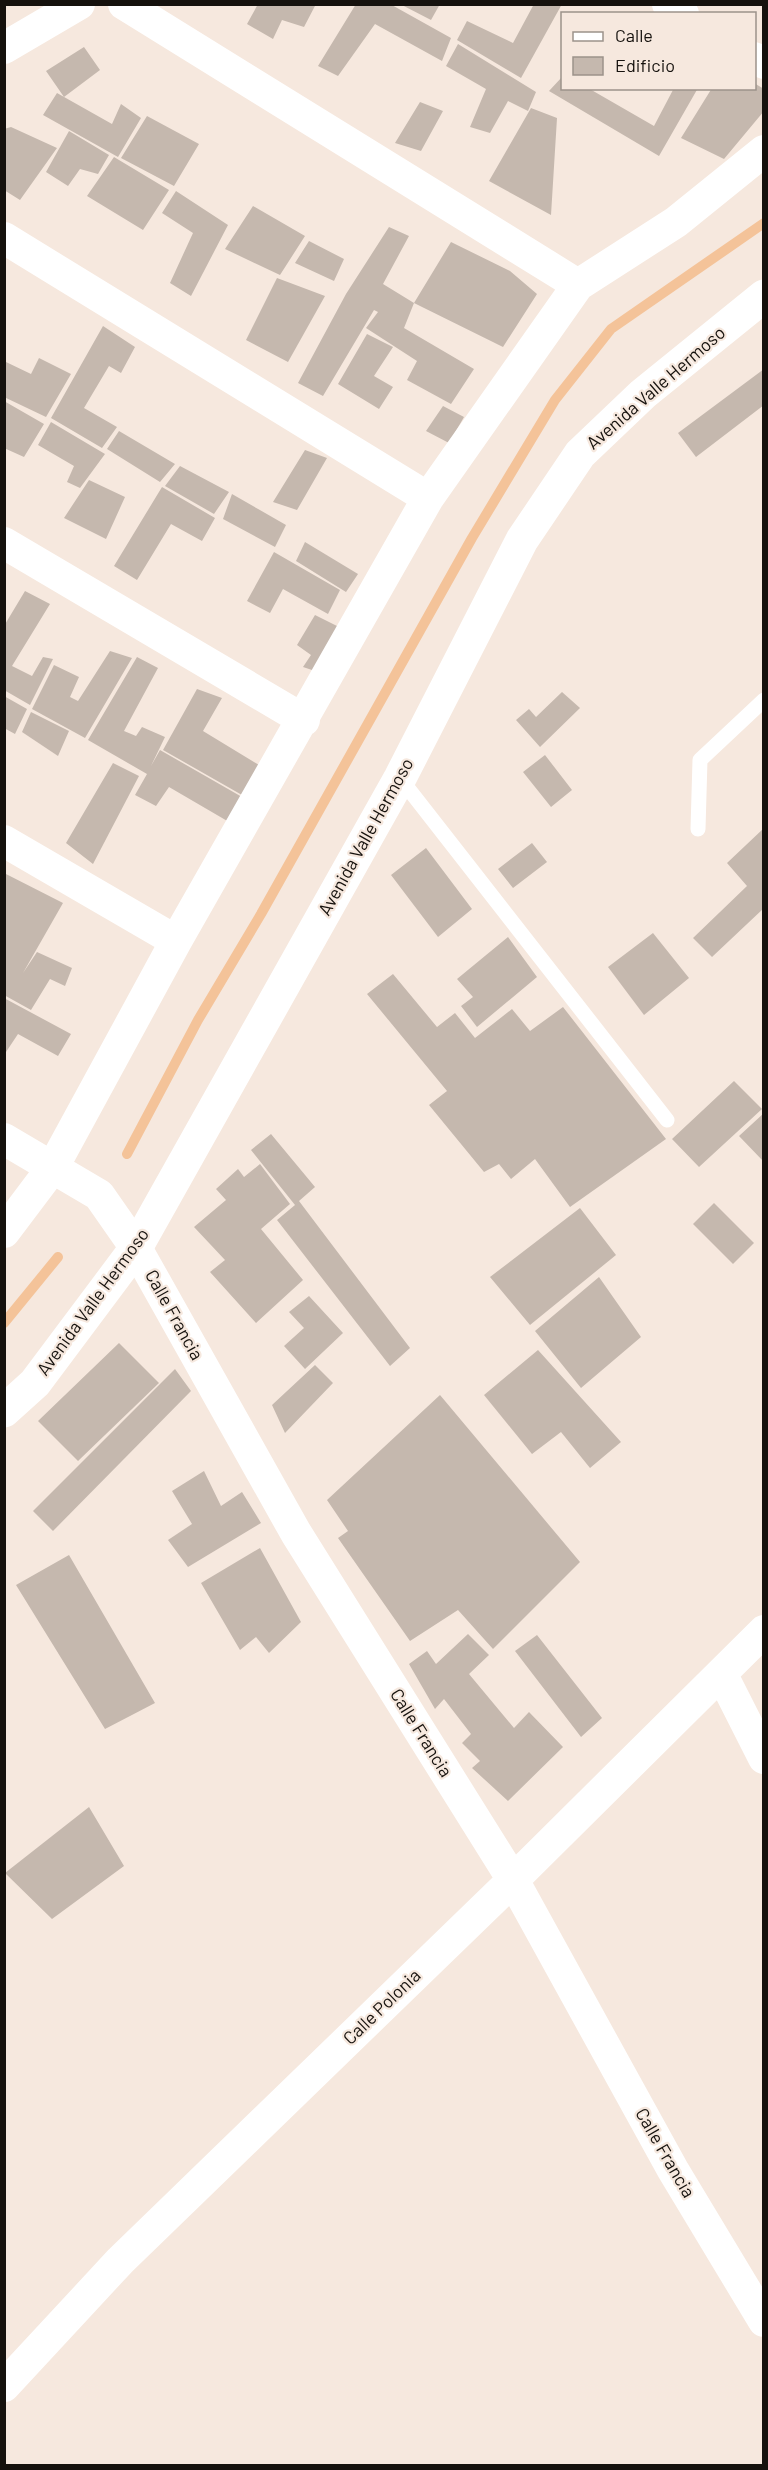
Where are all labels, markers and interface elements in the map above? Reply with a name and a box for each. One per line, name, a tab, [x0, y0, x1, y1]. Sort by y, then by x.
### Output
legend	[561, 12, 756, 90]
text: Calle	[615, 24, 653, 46]
text: Edificio	[615, 54, 675, 76]
street label: Avenida Valle Hermoso	[582, 321, 729, 453]
street label: Avenida Valle Hermoso	[313, 754, 418, 919]
street label: Avenida Valle Hermoso	[31, 1224, 153, 1379]
street label: Calle Francia	[141, 1265, 209, 1364]
street label: Calle Francia	[386, 1684, 458, 1781]
street label: Calle Polonia	[338, 1964, 425, 2049]
street label: Calle Francia	[631, 2104, 700, 2201]

